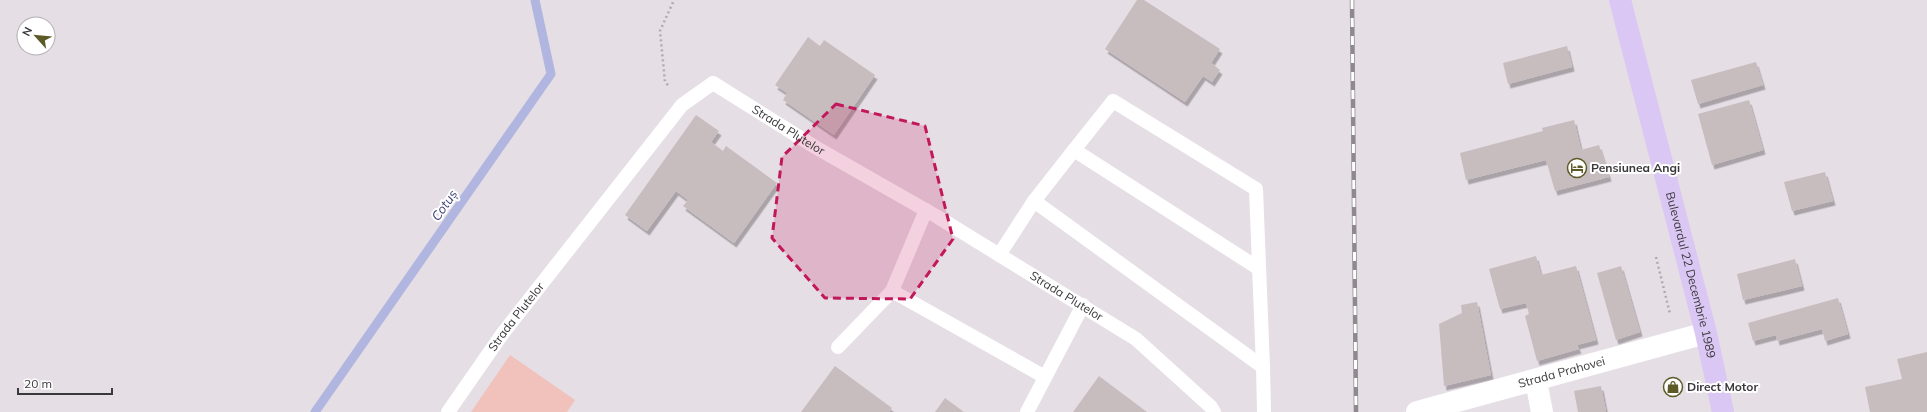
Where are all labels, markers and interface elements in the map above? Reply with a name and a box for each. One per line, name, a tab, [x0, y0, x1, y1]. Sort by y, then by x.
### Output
north arrow	[16, 16, 56, 56]
text: N	[19, 25, 35, 38]
street label: Strada Plutelor	[749, 101, 828, 158]
hotel icon: Pensiunea Angi	[1566, 157, 1588, 179]
place label: Pensiunea Angi	[1591, 160, 1680, 175]
water label: Cotuș	[428, 186, 461, 224]
street label: Bulevardul 22 Decembrie 1989	[1663, 190, 1719, 360]
street label: Strada Plutelor	[1027, 268, 1107, 324]
street label: Strada Plutelor	[485, 279, 547, 354]
street label: Strada Prahovei	[1516, 353, 1607, 391]
scale bar	[18, 370, 112, 396]
text: 20 m	[24, 376, 52, 391]
shop icon: Direct Motor	[1662, 376, 1684, 398]
place label: Direct Motor	[1687, 379, 1758, 394]

